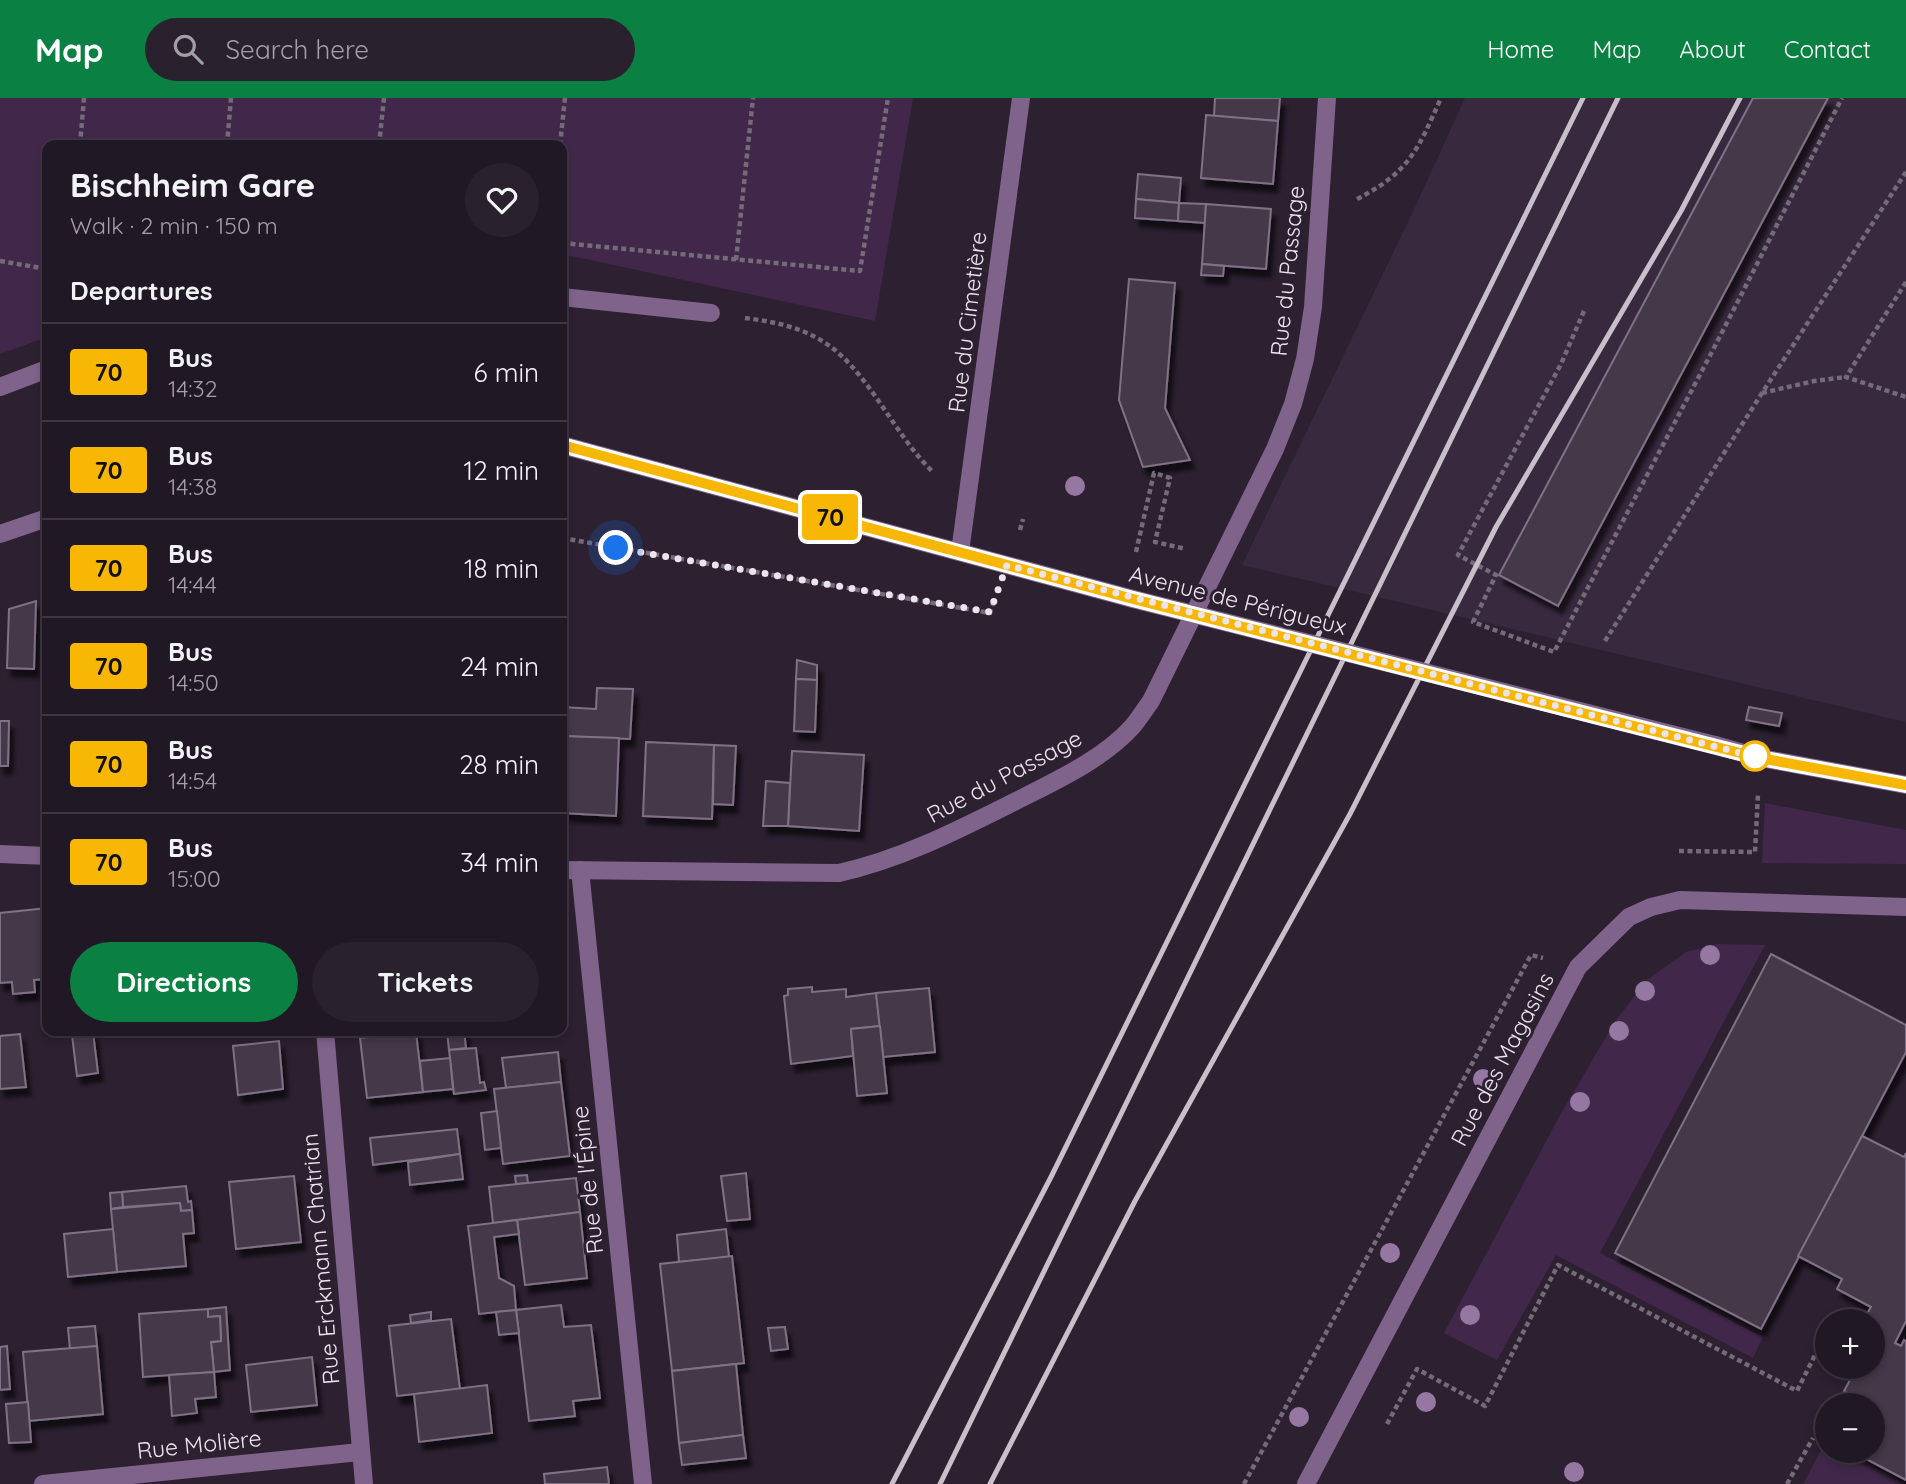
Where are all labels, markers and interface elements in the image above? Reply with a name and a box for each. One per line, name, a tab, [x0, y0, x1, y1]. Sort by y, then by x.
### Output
search box	[145, 18, 635, 81]
text: Map	[35, 29, 103, 70]
icon: search	[169, 30, 207, 68]
text: Search here	[225, 33, 369, 66]
text: Home	[1487, 34, 1554, 64]
text: Map	[1592, 34, 1641, 64]
text: About	[1679, 34, 1746, 64]
text: Contact	[1784, 34, 1871, 64]
button: heart	[465, 163, 539, 237]
text: Bischheim Gare	[70, 164, 315, 205]
street label: Rue du Passage	[1264, 184, 1310, 358]
text: Walk · 2 min · 150 m	[70, 211, 278, 240]
street label: Rue du Cimetière	[942, 230, 992, 414]
text: Departures	[70, 274, 213, 307]
text: Bus	[168, 341, 213, 374]
text: 6 min	[474, 356, 539, 389]
text: 70	[95, 357, 122, 387]
text: 14:32	[168, 374, 217, 403]
text: Bus	[168, 439, 213, 472]
text: 12 min	[464, 454, 539, 487]
text: 70	[95, 455, 122, 485]
text: 14:38	[168, 472, 217, 501]
line badge: 70	[798, 494, 862, 540]
text: 70	[816, 502, 844, 532]
your location	[598, 530, 633, 565]
text: Bus	[168, 537, 213, 570]
text: 18 min	[464, 552, 539, 585]
text: 70	[95, 553, 122, 583]
street label: Avenue de Périgueux	[1126, 559, 1350, 641]
text: 14:44	[168, 570, 217, 599]
text: Bus	[168, 635, 213, 668]
text: 24 min	[460, 650, 539, 683]
text: 70	[95, 651, 122, 681]
text: 14:50	[168, 668, 219, 697]
street label: Rue du Passage	[922, 723, 1086, 829]
text: Bus	[168, 733, 213, 766]
unlabelled marker	[1740, 741, 1770, 771]
text: 28 min	[459, 748, 539, 781]
text: 70	[95, 749, 122, 779]
text: 14:54	[168, 766, 217, 795]
text: Bus	[168, 831, 213, 864]
text: 34 min	[460, 846, 539, 879]
text: 70	[95, 847, 122, 877]
text: 15:00	[168, 864, 221, 893]
button: Directions	[70, 942, 298, 1022]
button: Tickets	[312, 942, 539, 1022]
street label: Rue des Magasins	[1444, 967, 1560, 1151]
street label: Rue de l'Épine	[565, 1105, 609, 1255]
street label: Rue Erckmann Chatrian	[295, 1132, 345, 1386]
map controls	[1815, 1309, 1885, 1463]
button: +	[1815, 1309, 1885, 1379]
button: −	[1815, 1393, 1885, 1463]
street label: Rue Molière	[135, 1423, 263, 1465]

